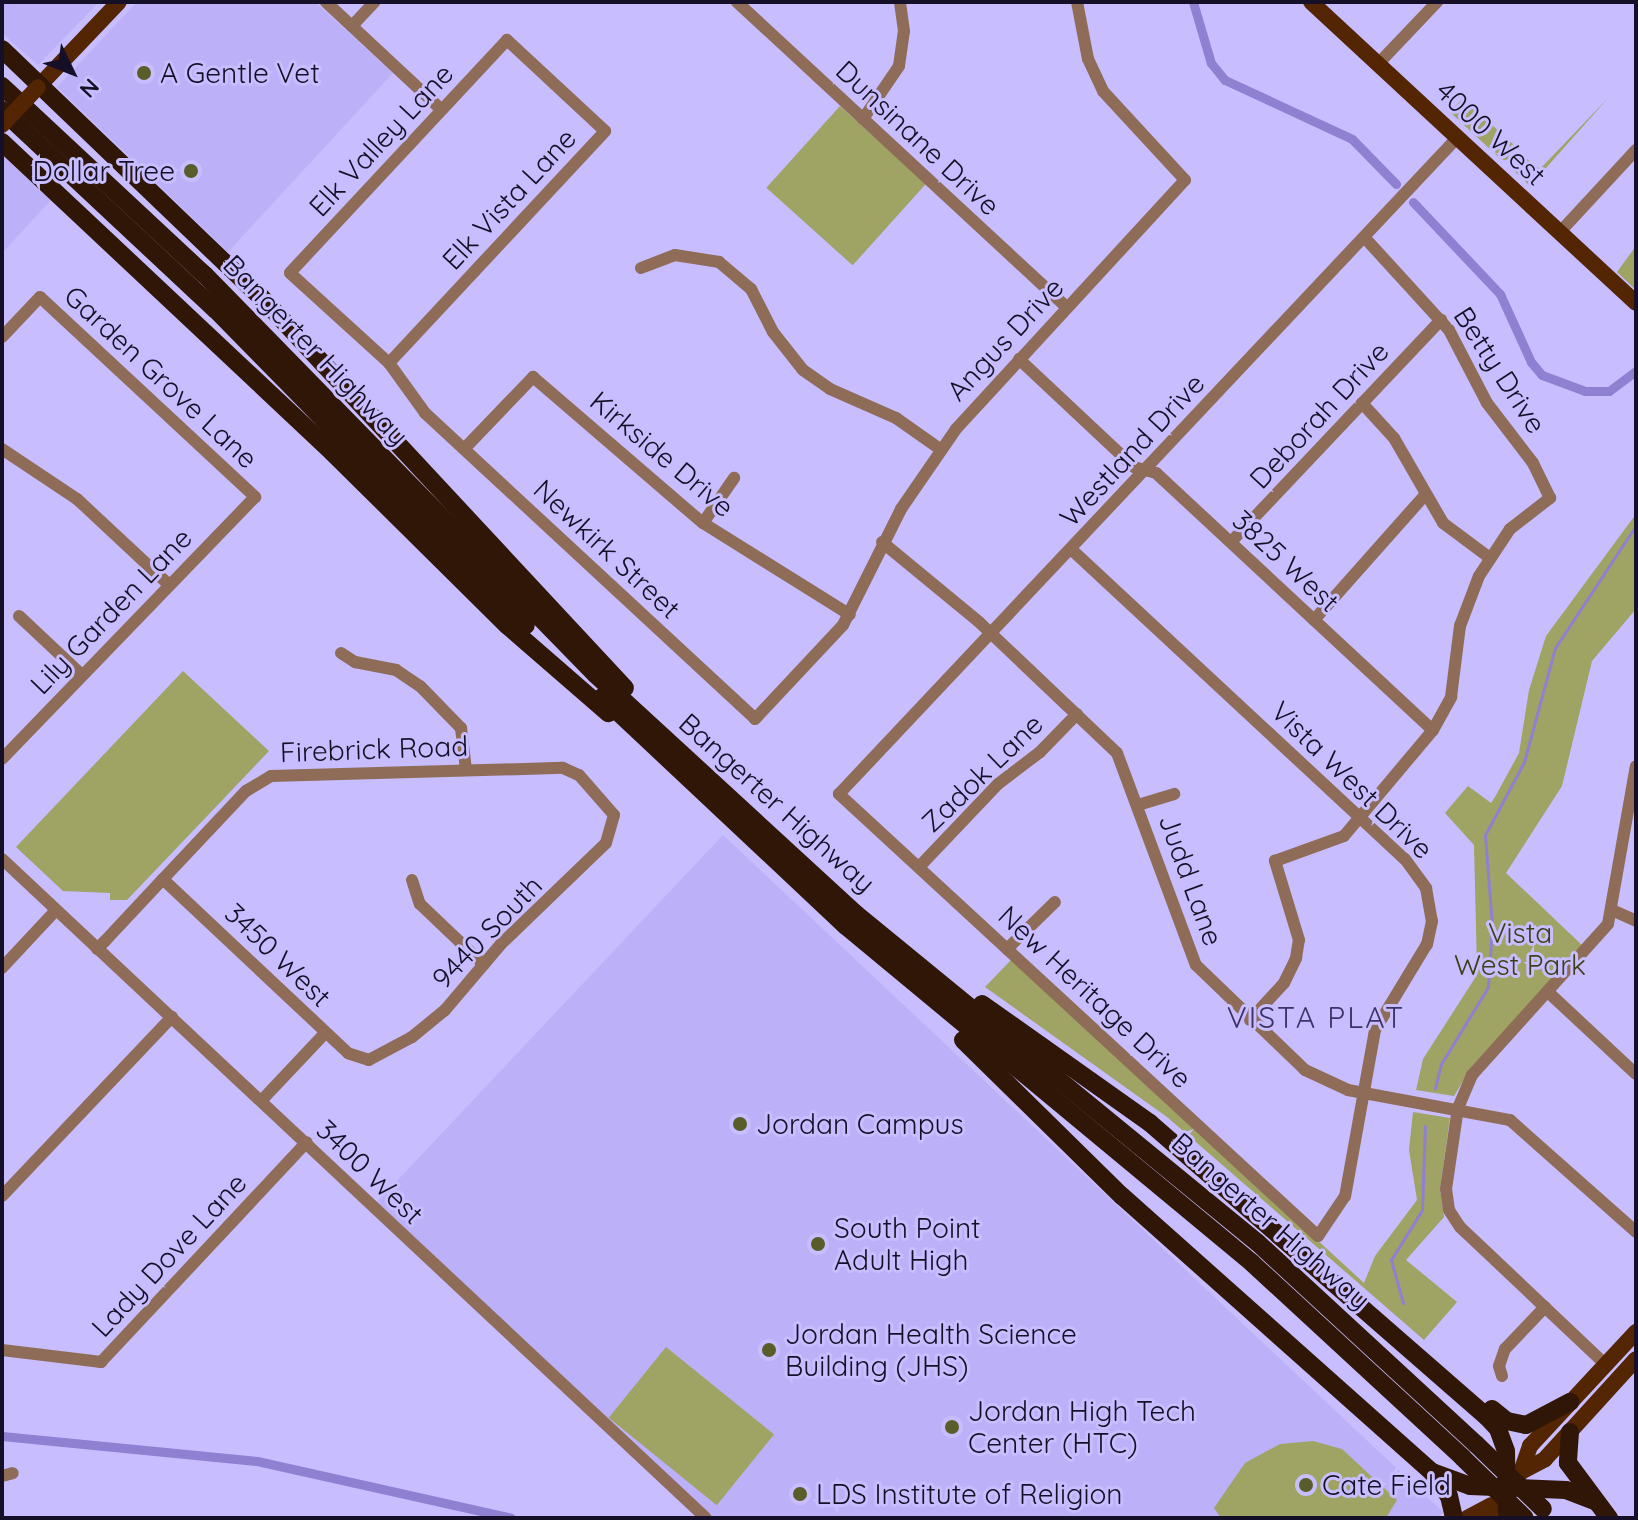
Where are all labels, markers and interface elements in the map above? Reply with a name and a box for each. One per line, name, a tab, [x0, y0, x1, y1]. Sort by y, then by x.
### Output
north arrow	[32, 32, 112, 112]
street label: Dunsinane Drive	[829, 54, 1007, 222]
place label: A Gentle Vet	[160, 56, 320, 90]
street label: Elk Valley Lane	[302, 57, 460, 223]
marker: A Gentle Vet	[135, 64, 153, 82]
text: N	[74, 73, 105, 104]
street label: 4000 West	[1429, 74, 1553, 192]
street label: Elk Vista Lane	[435, 121, 583, 277]
place label: Dollar Tree	[32, 154, 175, 188]
marker: Dollar Tree	[182, 162, 200, 180]
street label: Bangerter Highway	[216, 248, 416, 452]
street label: Angus Drive	[940, 271, 1070, 407]
street label: Garden Grove Lane	[57, 279, 265, 475]
street label: Betty Drive	[1447, 300, 1553, 440]
street label: Deborah Drive	[1242, 335, 1396, 495]
street label: Westland Drive	[1053, 367, 1211, 533]
street label: Kirkside Drive	[583, 384, 741, 524]
street label: Newkirk Street	[527, 473, 687, 625]
street label: 3825 West	[1226, 503, 1346, 619]
street label: Lily Garden Lane	[23, 521, 199, 701]
street label: Vista West Drive	[1264, 694, 1440, 866]
street label: Bangerter Highway	[672, 706, 882, 900]
street label: Zadok Lane	[914, 707, 1050, 839]
street label: Firebrick Road	[279, 729, 469, 769]
street label: Judd Lane	[1152, 810, 1230, 950]
street label: 9440 South	[425, 869, 549, 995]
street label: 3450 West	[218, 896, 338, 1014]
street label: New Heritage Drive	[991, 899, 1199, 1095]
park label: Vista West Park	[1454, 916, 1586, 982]
district label: VISTA PLAT	[1227, 999, 1405, 1035]
place label: Jordan Campus	[756, 1107, 964, 1141]
street label: 3400 West	[310, 1113, 430, 1231]
marker: Jordan Campus	[731, 1115, 749, 1133]
street label: Bangerter Highway	[1165, 1126, 1377, 1316]
street label: Lady Dove Lane	[85, 1166, 253, 1344]
place label: South Point Adult High	[834, 1211, 981, 1277]
marker: South Point Adult High	[809, 1235, 827, 1253]
place label: Jordan Health Science Building (JHS)	[785, 1317, 1077, 1383]
marker: Jordan Health Science Building (JHS)	[760, 1341, 778, 1359]
place label: Jordan High Tech Center (HTC)	[968, 1394, 1196, 1460]
marker: Jordan High Tech Center (HTC)	[943, 1418, 961, 1436]
place label: Cate Field	[1322, 1468, 1451, 1502]
marker: Cate Field	[1297, 1476, 1315, 1494]
place label: LDS Institute of Religion	[816, 1477, 1123, 1511]
marker: LDS Institute of Religion	[791, 1485, 809, 1503]

